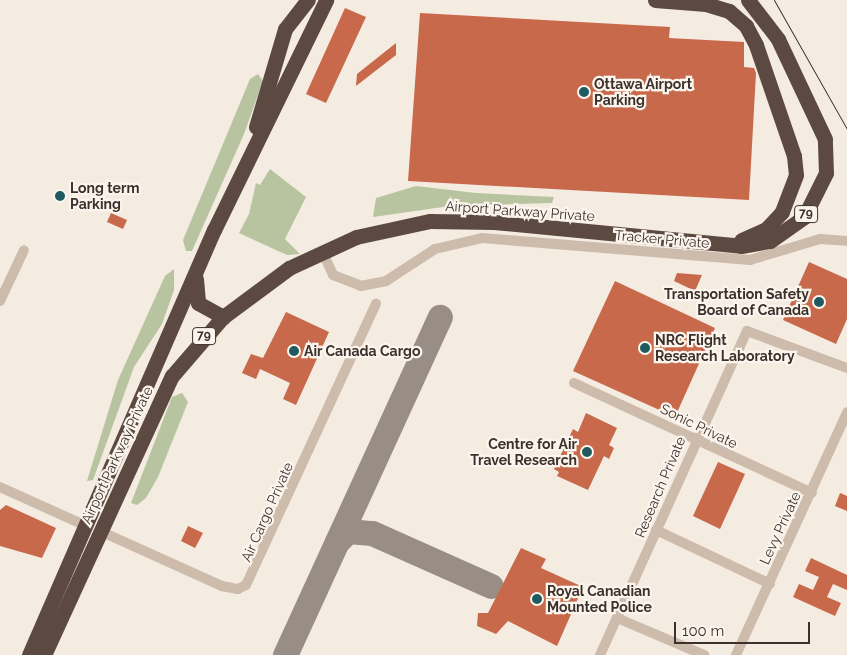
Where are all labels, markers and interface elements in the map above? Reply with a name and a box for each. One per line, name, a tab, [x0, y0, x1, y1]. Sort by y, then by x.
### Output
place label: Ottawa Airport Parking	[594, 76, 693, 108]
marker: Ottawa Airport Parking	[578, 86, 590, 98]
place label: Long term Parking	[70, 180, 139, 212]
marker: Long term Parking	[54, 190, 66, 202]
street label: Airport Parkway Private	[444, 197, 596, 225]
road number: 79	[794, 204, 818, 223]
street label: Tracker Private	[614, 226, 710, 252]
place label: Transportation Safety Board of Canada	[664, 286, 809, 318]
marker: Transportation Safety Board of Canada	[813, 296, 825, 308]
road number: 79	[192, 326, 216, 346]
place label: NRC Flight Research Laboratory	[655, 332, 795, 364]
marker: NRC Flight Research Laboratory	[639, 342, 651, 354]
place label: Air Canada Cargo	[304, 343, 421, 359]
marker: Air Canada Cargo	[288, 345, 300, 357]
street label: Airport Parkway Private	[78, 383, 156, 527]
street label: Sonic Private	[658, 400, 740, 452]
street label: Research Private	[631, 434, 689, 540]
place label: Centre for Air Travel Research	[470, 436, 577, 468]
marker: Centre for Air Travel Research	[581, 446, 593, 458]
street label: Air Cargo Private	[237, 459, 297, 565]
street label: Levy Private	[756, 489, 804, 567]
place label: Royal Canadian Mounted Police	[547, 583, 652, 616]
marker: Royal Canadian Mounted Police	[531, 593, 543, 605]
scale bar	[677, 612, 813, 644]
text: 100 m	[682, 622, 724, 640]

